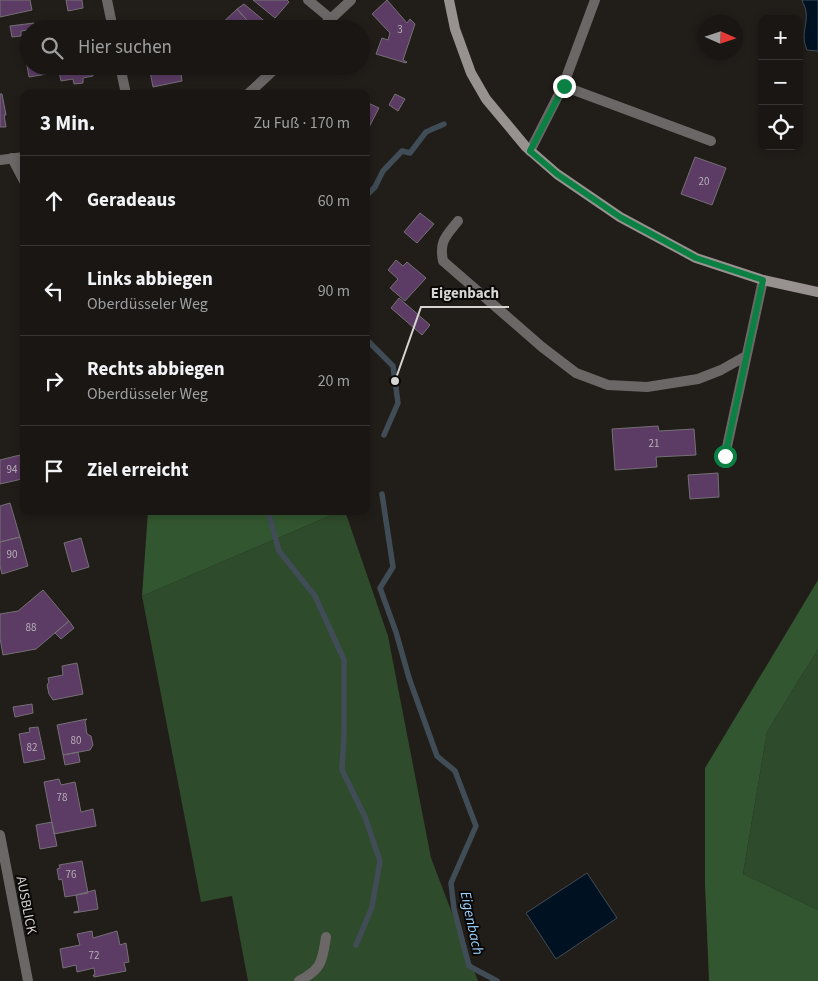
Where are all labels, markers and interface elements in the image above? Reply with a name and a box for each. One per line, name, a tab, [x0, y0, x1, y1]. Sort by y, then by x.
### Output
north arrow	[698, 15, 743, 60]
map controls	[758, 15, 803, 150]
button: +	[758, 15, 803, 60]
search box	[20, 20, 370, 75]
house number: 3	[397, 22, 403, 37]
icon: search	[38, 34, 66, 62]
text: Hier suchen	[78, 34, 172, 61]
button: −	[758, 60, 803, 105]
route end	[553, 75, 576, 98]
button: locate	[758, 105, 803, 150]
text: 3 Min.	[40, 108, 95, 138]
text: Zu Fuß · 170 m	[254, 112, 350, 134]
house number: 20	[699, 174, 709, 189]
icon: ahead	[40, 187, 68, 215]
text: Geradeaus	[87, 187, 176, 214]
text: 60 m	[318, 190, 350, 212]
text: Links abbiegen	[87, 266, 213, 293]
icon: left	[40, 277, 68, 305]
callout: Eigenbach	[421, 277, 509, 307]
text: 90 m	[318, 280, 350, 302]
text: Eigenbach	[431, 283, 499, 304]
text: Oberdüsseler Weg	[87, 293, 208, 315]
text: Rechts abbiegen	[87, 356, 225, 383]
icon: right	[40, 367, 68, 395]
text: 20 m	[318, 370, 350, 392]
text: Oberdüsseler Weg	[87, 383, 208, 405]
house number: 21	[649, 436, 659, 451]
route start	[714, 445, 737, 468]
icon: arrive	[40, 457, 68, 485]
text: Ziel erreicht	[87, 457, 188, 484]
house number: 94	[7, 462, 18, 477]
house number: 90	[7, 547, 17, 562]
house number: 88	[26, 620, 37, 635]
house number: 80	[71, 733, 81, 748]
house number: 82	[27, 740, 37, 755]
house number: 78	[57, 790, 68, 805]
house number: 76	[66, 867, 77, 882]
street label: AUSBLICK	[11, 875, 42, 937]
water label: Eigenbach	[455, 889, 489, 957]
house number: 72	[89, 948, 99, 963]

